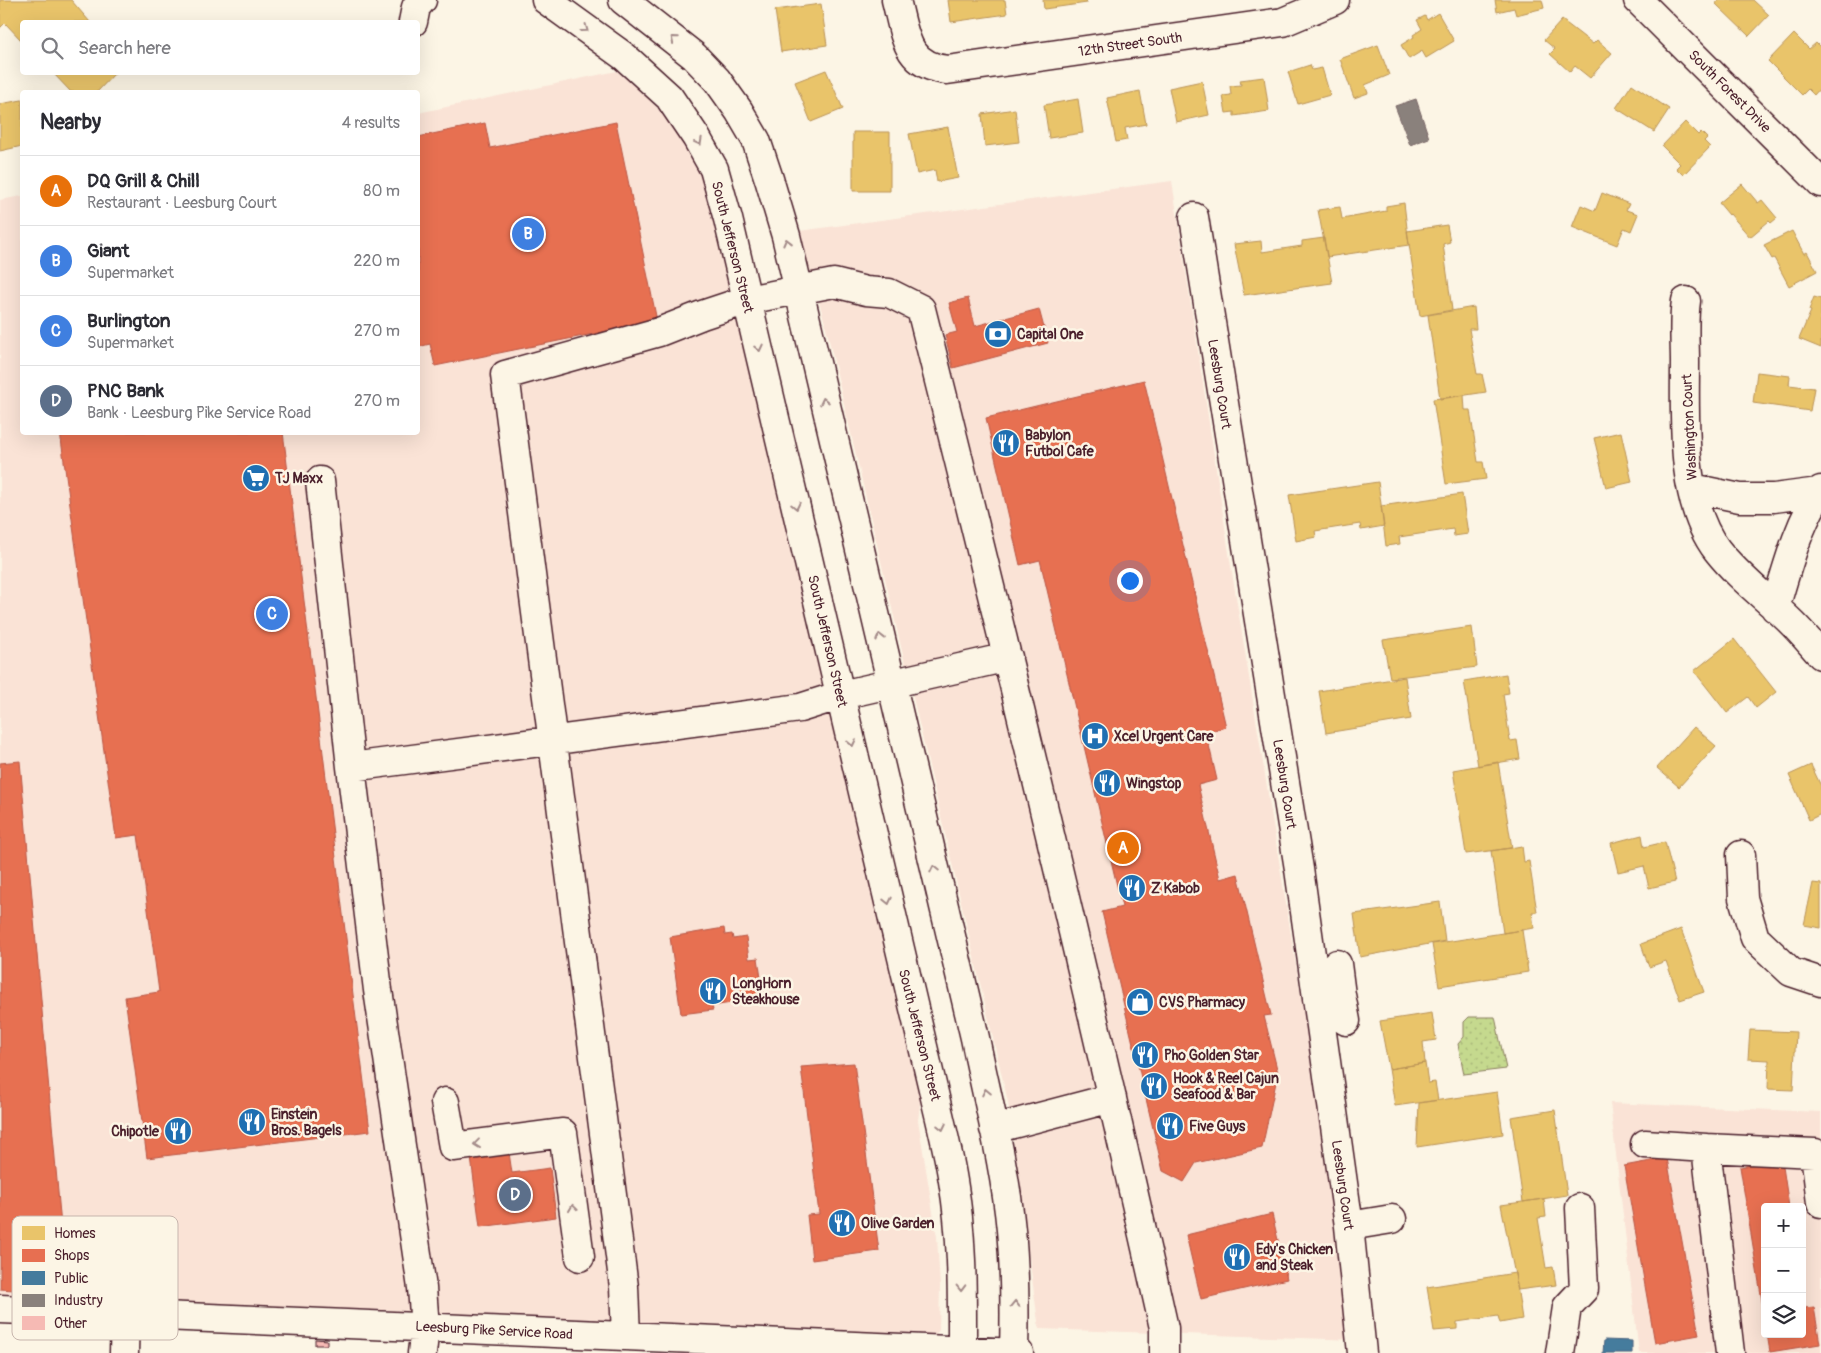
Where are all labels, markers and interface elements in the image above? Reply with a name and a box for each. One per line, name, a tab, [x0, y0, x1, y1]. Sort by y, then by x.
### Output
search box	[20, 20, 420, 75]
one-way arrow	[579, 23, 588, 31]
street label: 12th Street South	[1077, 29, 1183, 60]
icon: search	[38, 34, 66, 62]
text: Search here	[78, 36, 171, 60]
one-way arrow	[671, 37, 680, 45]
street label: South Forest Drive	[1685, 47, 1774, 136]
text: Nearby	[40, 109, 101, 136]
text: 4 results	[342, 113, 400, 133]
one-way arrow	[693, 137, 703, 146]
text: DQ Grill & Chill	[87, 169, 200, 193]
street label: South Jefferson Street	[708, 179, 757, 315]
text: A	[51, 181, 61, 201]
text: 80 m	[363, 181, 400, 201]
text: Restaurant · Leesburg Court	[87, 193, 277, 213]
pin: B	[512, 215, 544, 253]
one-way arrow	[782, 238, 793, 247]
text: Giant	[87, 239, 129, 263]
text: B	[51, 251, 61, 271]
text: 220 m	[354, 251, 400, 271]
text: Supermarket	[87, 263, 174, 283]
text: Burlington	[87, 309, 171, 333]
bank icon: Capital One	[983, 319, 1013, 349]
text: C	[51, 321, 61, 341]
text: 270 m	[354, 321, 400, 341]
place label: Capital One	[1017, 326, 1085, 343]
text: Supermarket	[87, 333, 174, 353]
street label: Leesburg Court	[1204, 338, 1235, 431]
one-way arrow	[753, 343, 764, 352]
street label: Washington Court	[1678, 373, 1701, 481]
text: PNC Bank	[87, 379, 164, 403]
text: D	[51, 391, 61, 411]
text: 270 m	[354, 391, 400, 411]
one-way arrow	[819, 397, 830, 406]
text: Bank · Leesburg Pike Service Road	[87, 403, 311, 423]
place label: Babylon Futbol Cafe	[1025, 427, 1095, 460]
restaurant icon: Babylon Futbol Cafe	[991, 428, 1021, 458]
supermarket icon: TJ Maxx	[241, 463, 271, 493]
place label: TJ Maxx	[274, 470, 323, 487]
one-way arrow	[790, 501, 801, 510]
your location	[1117, 568, 1143, 594]
street label: South Jefferson Street	[804, 573, 851, 709]
pin: C	[256, 595, 288, 633]
one-way arrow	[875, 633, 886, 642]
hospital icon: Xcel Urgent Care	[1080, 721, 1110, 751]
place label: Xcel Urgent Care	[1114, 728, 1215, 745]
one-way arrow	[846, 738, 857, 747]
street label: Leesburg Court	[1269, 738, 1300, 831]
restaurant icon: Wingstop	[1092, 768, 1122, 798]
place label: Wingstop	[1126, 775, 1182, 792]
pin: A	[1107, 829, 1139, 867]
one-way arrow	[929, 864, 940, 873]
restaurant icon: Z Kabob	[1117, 873, 1147, 903]
place label: Z Kabob	[1151, 880, 1200, 897]
one-way arrow	[882, 897, 893, 905]
street label: South Jefferson Street	[895, 967, 944, 1103]
place label: LongHorn Steakhouse	[732, 975, 800, 1008]
restaurant icon: LongHorn Steakhouse	[698, 976, 728, 1006]
shop icon: CVS Pharmacy	[1125, 987, 1155, 1017]
place label: CVS Pharmacy	[1159, 994, 1245, 1011]
restaurant icon: Pho Golden Star	[1130, 1040, 1160, 1070]
place label: Pho Golden Star	[1164, 1047, 1260, 1064]
place label: Hook & Reel Cajun Seafood & Bar	[1173, 1070, 1279, 1103]
restaurant icon: Hook & Reel Cajun Seafood & Bar	[1139, 1071, 1169, 1101]
one-way arrow	[981, 1087, 992, 1096]
place label: Einstein Bros. Bagels	[271, 1106, 342, 1139]
restaurant icon: Einstein Bros. Bagels	[237, 1107, 267, 1137]
restaurant icon: Five Guys	[1155, 1111, 1185, 1141]
restaurant icon: Chipotle	[163, 1116, 193, 1146]
place label: Five Guys	[1189, 1118, 1246, 1135]
place label: Chipotle	[111, 1123, 160, 1140]
one-way arrow	[936, 1123, 947, 1132]
one-way arrow	[473, 1138, 482, 1148]
street label: Leesburg Court	[1328, 1139, 1357, 1232]
pin: D	[499, 1176, 531, 1214]
map controls	[1761, 1203, 1806, 1338]
button: +	[1761, 1203, 1806, 1248]
one-way arrow	[569, 1204, 579, 1213]
restaurant icon: Olive Garden	[827, 1208, 857, 1238]
place label: Olive Garden	[861, 1215, 935, 1232]
legend	[12, 1216, 178, 1340]
text: Homes	[54, 1225, 96, 1242]
place label: Edy's Chicken and Steak	[1256, 1241, 1333, 1274]
restaurant icon: Edy's Chicken and Steak	[1222, 1242, 1252, 1272]
text: Shops	[54, 1247, 90, 1264]
button: −	[1761, 1248, 1806, 1293]
text: Public	[54, 1270, 89, 1287]
one-way arrow	[956, 1284, 967, 1292]
text: Industry	[54, 1292, 103, 1309]
button: layers	[1761, 1293, 1806, 1338]
one-way arrow	[1010, 1300, 1020, 1308]
text: Other	[54, 1315, 87, 1332]
street label: Leesburg Pike Service Road	[415, 1318, 573, 1343]

